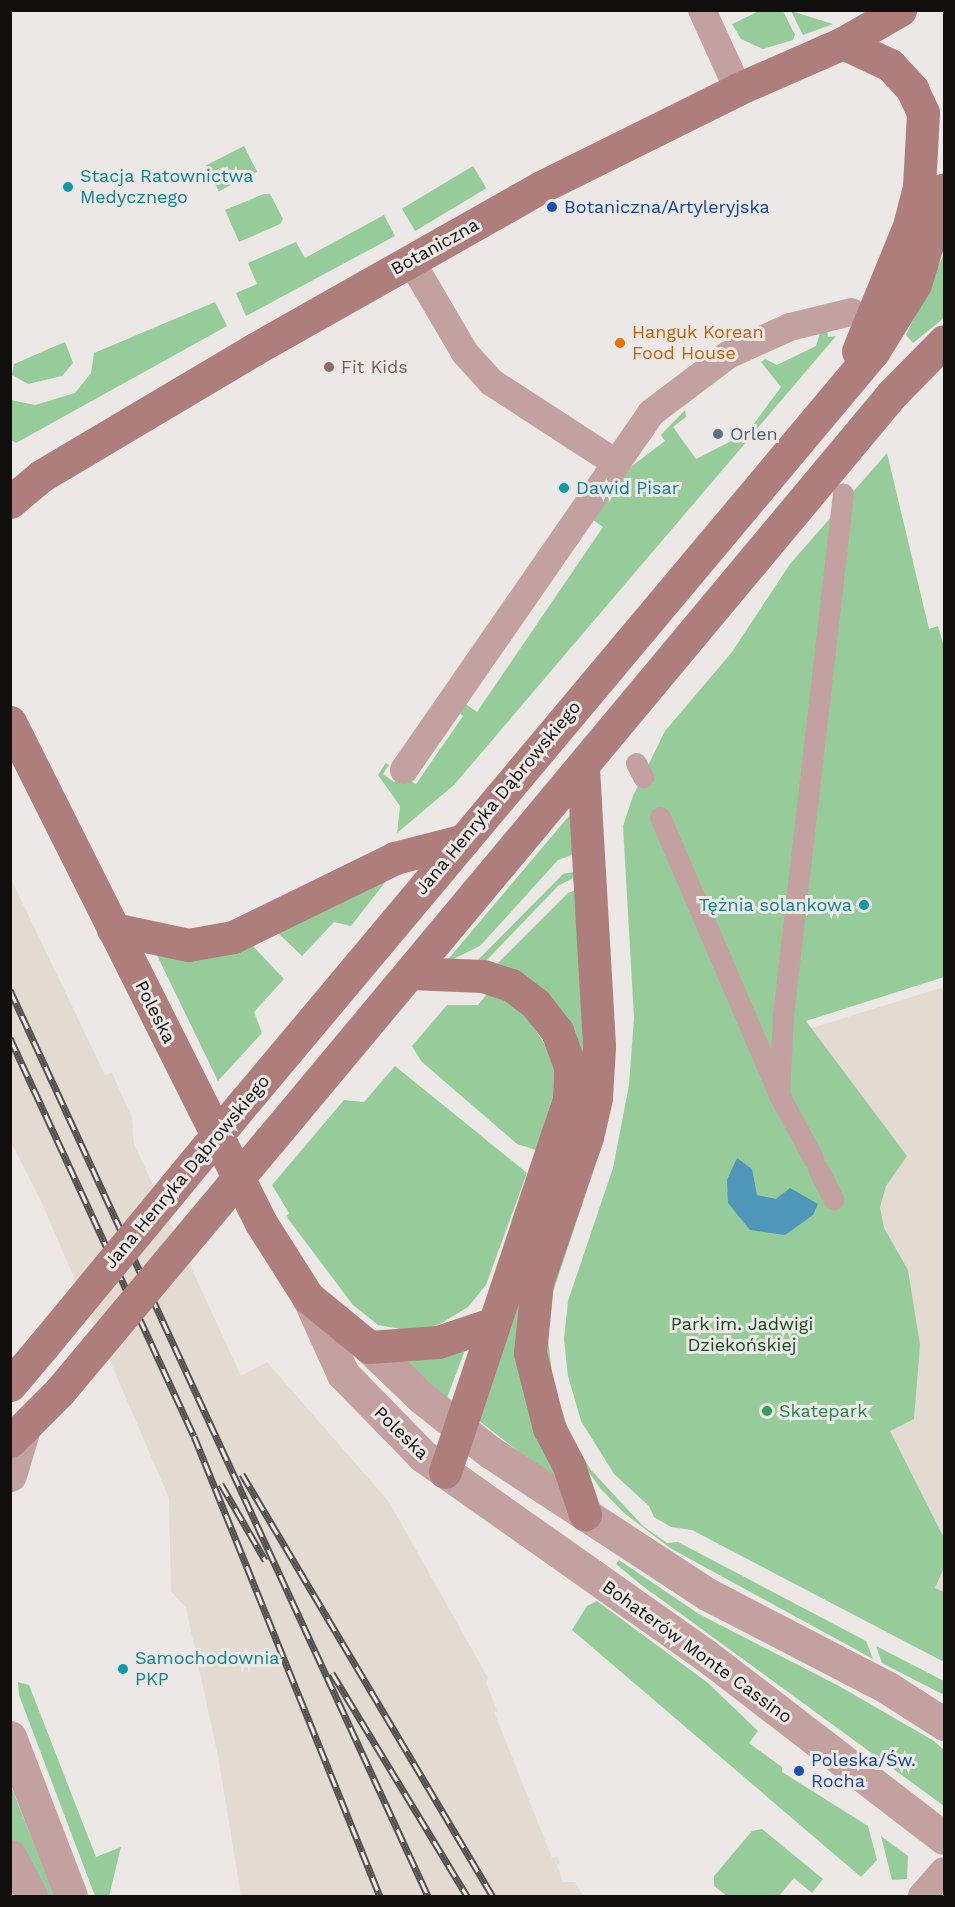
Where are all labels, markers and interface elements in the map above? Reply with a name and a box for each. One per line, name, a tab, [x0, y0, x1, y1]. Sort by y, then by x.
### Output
place label: Stacja Ratownictwa Medycznego	[80, 166, 254, 208]
marker: Stacja Ratownictwa Medycznego	[61, 180, 75, 194]
place label: Botaniczna/Artyleryjska	[564, 196, 770, 218]
marker: Botaniczna/Artyleryjska	[545, 200, 559, 214]
street label: Botaniczna	[387, 214, 483, 280]
place label: Hanguk Korean Food House	[632, 322, 764, 364]
marker: Hanguk Korean Food House	[613, 336, 627, 350]
place label: Fit Kids	[341, 356, 408, 378]
marker: Fit Kids	[322, 360, 336, 374]
place label: Orlen	[730, 423, 778, 445]
marker: Orlen	[711, 427, 725, 441]
place label: Dawid Pisar	[576, 477, 679, 499]
marker: Dawid Pisar	[557, 481, 571, 495]
street label: Jana Henryka Dąbrowskiego	[410, 696, 586, 900]
place label: Tężnia solankowa	[698, 894, 852, 916]
marker: Tężnia solankowa	[857, 898, 871, 912]
street label: Poleska	[130, 977, 180, 1047]
street label: Jana Henryka Dąbrowskiego	[99, 1070, 275, 1274]
park label: Park im. Jadwigi Dziekońskiej	[670, 1314, 814, 1356]
place label: Skatepark	[779, 1400, 867, 1422]
street label: Poleska	[369, 1402, 433, 1464]
marker: Skatepark	[760, 1404, 774, 1418]
street label: Bohaterów Monte Cassino	[598, 1576, 796, 1728]
place label: Samochodownia PKP	[135, 1648, 279, 1690]
marker: Samochodownia PKP	[116, 1662, 130, 1676]
place label: Poleska/Św. Rocha	[811, 1750, 916, 1792]
marker: Poleska/Św. Rocha	[792, 1764, 806, 1778]

